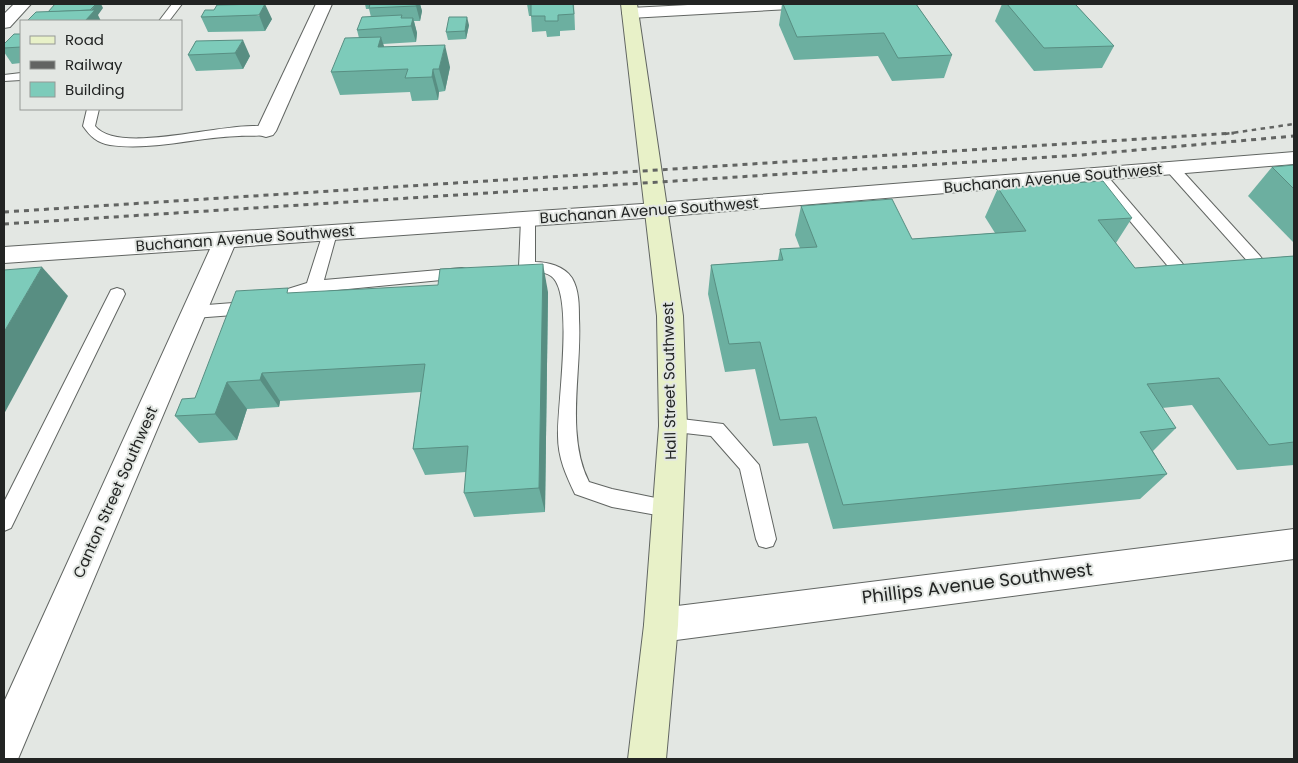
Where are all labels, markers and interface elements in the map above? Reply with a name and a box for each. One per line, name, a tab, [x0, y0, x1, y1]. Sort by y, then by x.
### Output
legend	[20, 20, 182, 110]
text: Road	[65, 29, 104, 50]
text: Railway	[65, 54, 123, 75]
text: Building	[65, 79, 125, 100]
street label: Buchanan Avenue Southwest	[943, 158, 1163, 198]
street label: Buchanan Avenue Southwest	[539, 192, 759, 228]
street label: Buchanan Avenue Southwest	[135, 220, 355, 256]
street label: Hall Street Southwest	[657, 302, 681, 460]
street label: Canton Street Southwest	[68, 403, 162, 581]
street label: Phillips Avenue Southwest	[860, 556, 1094, 610]

